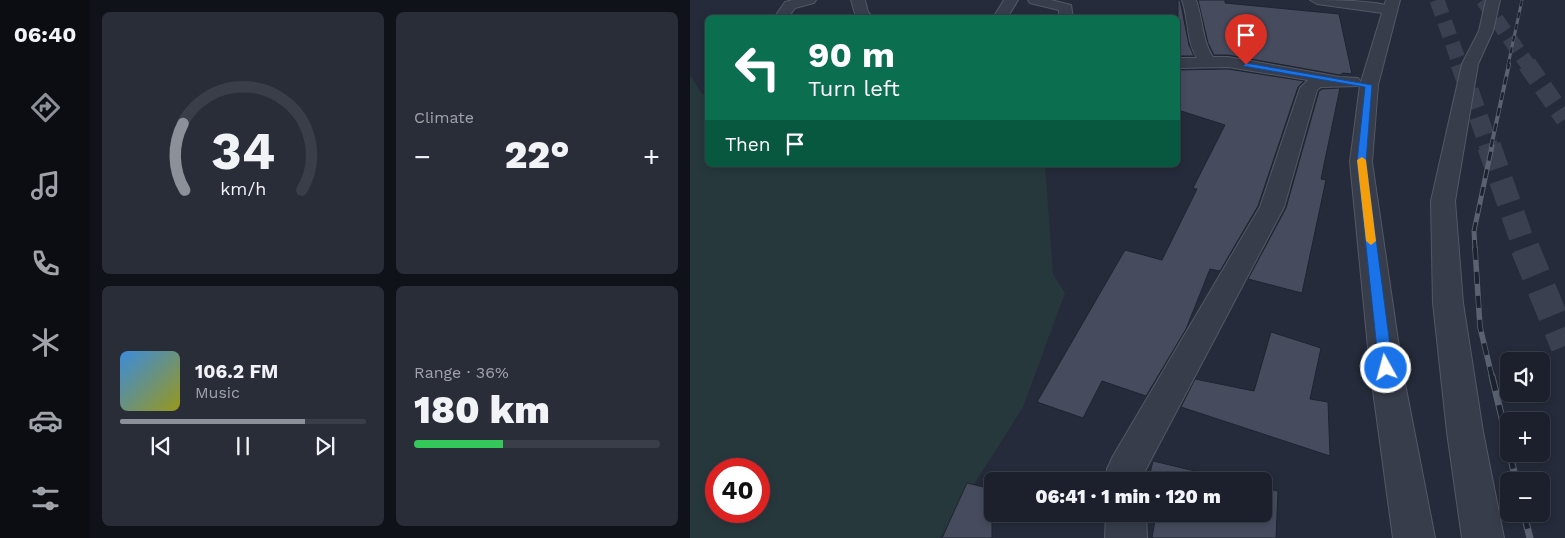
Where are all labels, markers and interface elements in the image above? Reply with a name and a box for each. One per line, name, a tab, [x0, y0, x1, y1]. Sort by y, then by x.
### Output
pin	[1225, 14, 1267, 65]
icon: arrive	[1232, 21, 1260, 49]
text: 06:40	[14, 22, 76, 47]
text: 90 m	[808, 34, 895, 76]
icon: left	[725, 35, 790, 100]
text: Turn left	[808, 76, 900, 101]
icon: directions	[28, 90, 63, 125]
text: Climate	[414, 108, 474, 127]
text: 34	[211, 121, 275, 182]
icon: arrive	[781, 130, 809, 158]
text: 22°	[505, 133, 569, 177]
text: Then	[725, 133, 771, 156]
text: −	[414, 140, 431, 173]
text: +	[643, 140, 660, 173]
icon: music	[28, 168, 63, 203]
text: km/h	[220, 178, 266, 199]
icon: phone	[28, 246, 63, 281]
icon: climate	[28, 325, 63, 360]
position arrow	[1359, 341, 1411, 393]
map controls	[1500, 352, 1550, 522]
button: sound	[1500, 352, 1550, 402]
text: 106.2 FM	[195, 360, 278, 383]
text: Range · 36%	[414, 363, 509, 382]
text: Music	[195, 383, 240, 402]
text: 180 km	[414, 388, 550, 432]
icon: car	[28, 403, 63, 438]
button: +	[1500, 412, 1550, 462]
icon: previous	[147, 432, 175, 460]
icon: pause	[229, 432, 257, 460]
icon: next	[311, 432, 339, 460]
speed limit sign: 40	[705, 458, 770, 523]
button: −	[1500, 472, 1550, 522]
icon: filters	[28, 481, 63, 516]
text: 06:41 · 1 min · 120 m	[1035, 485, 1221, 508]

